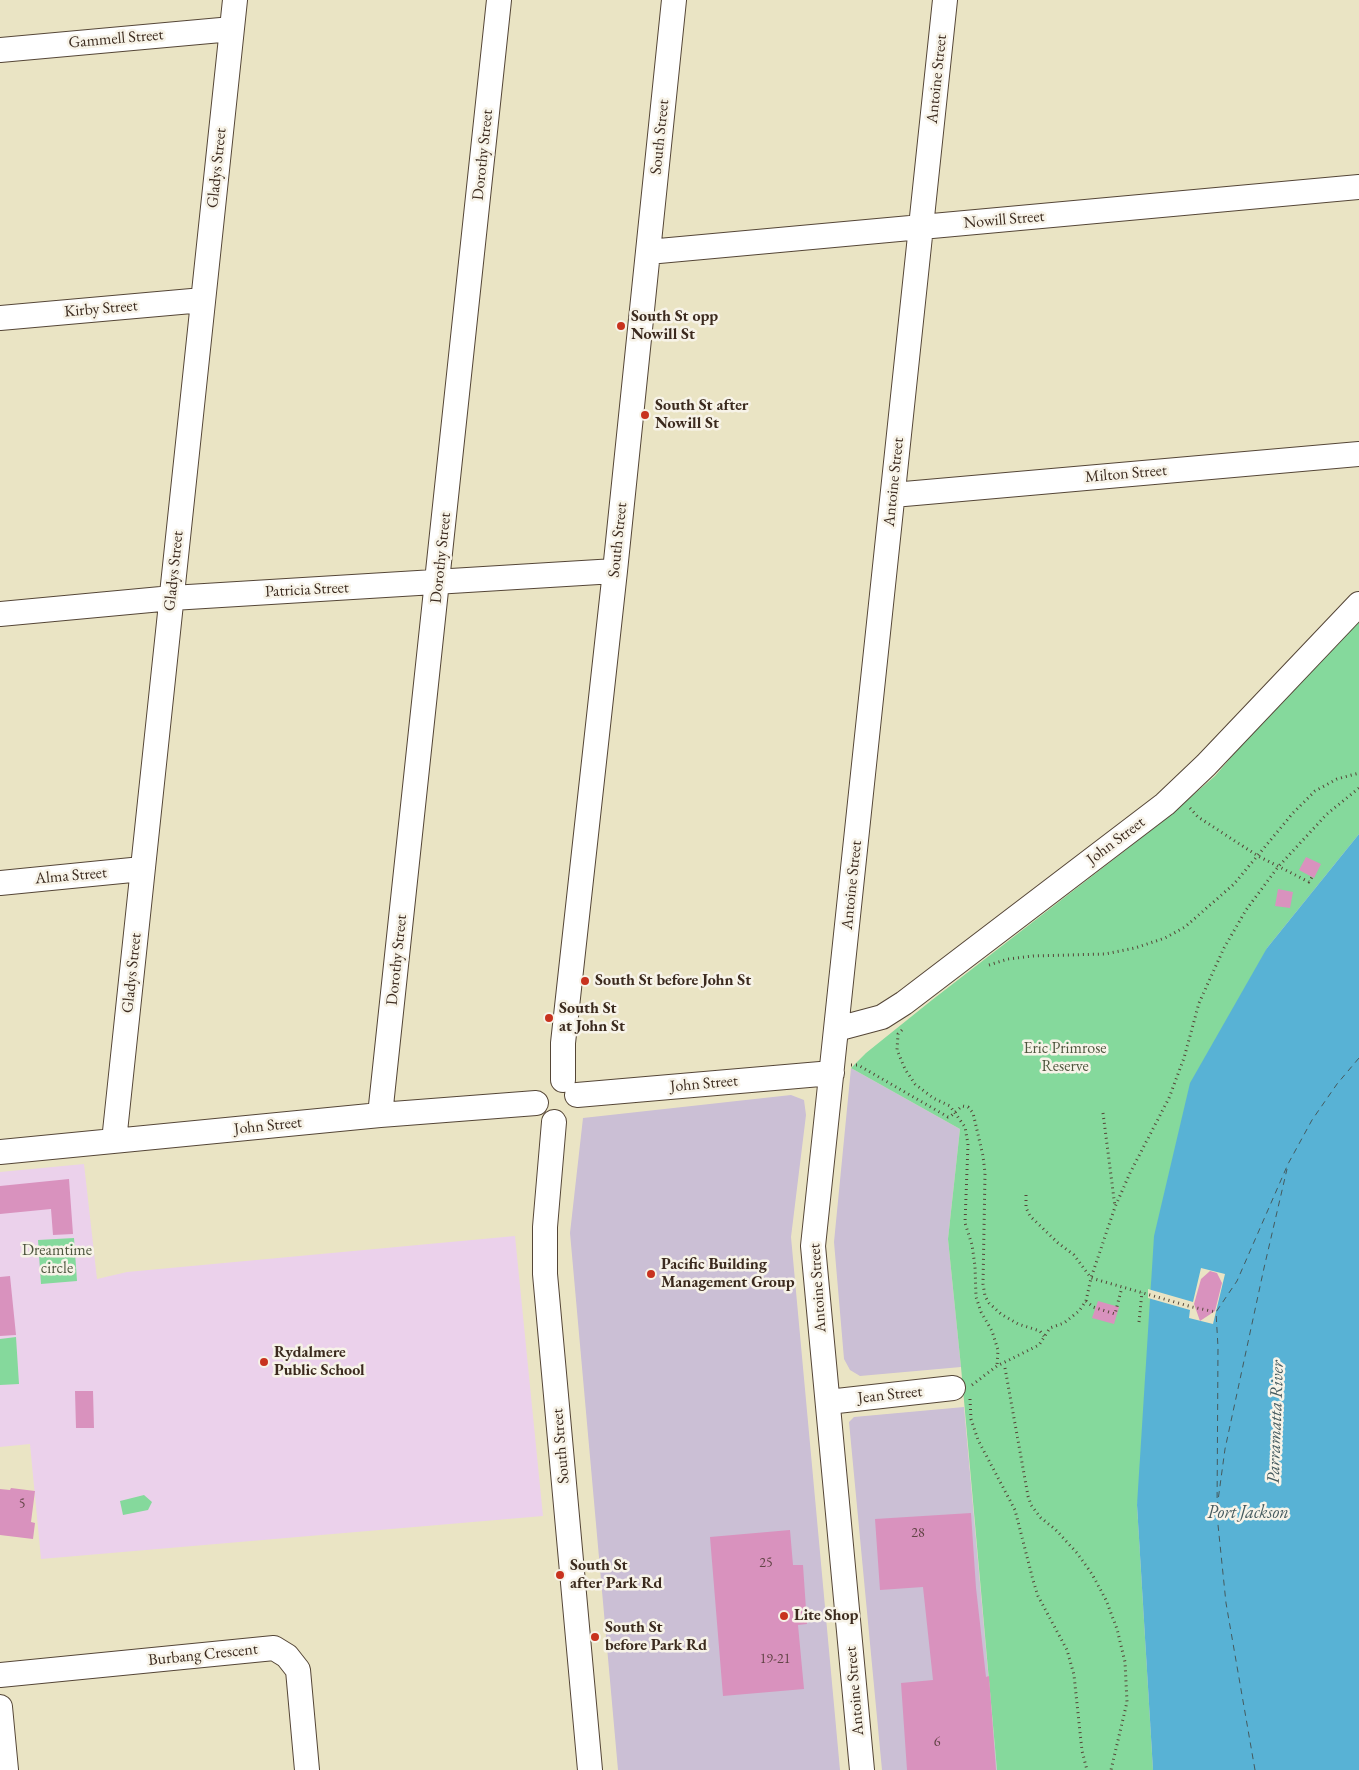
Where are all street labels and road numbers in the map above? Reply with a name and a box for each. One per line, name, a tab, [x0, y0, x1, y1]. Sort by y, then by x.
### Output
street label: Gammell Street	[68, 25, 164, 53]
street label: Antoine Street	[923, 34, 951, 124]
street label: South Street	[647, 98, 673, 176]
street label: Dorothy Street	[469, 109, 497, 201]
street label: Gladys Street	[203, 127, 231, 209]
street label: Nowill Street	[963, 207, 1045, 233]
street label: Kirby Street	[64, 296, 138, 322]
street label: Antoine Street	[880, 437, 908, 527]
street label: Milton Street	[1084, 461, 1168, 487]
street label: South Street	[605, 501, 631, 579]
street label: Dorothy Street	[427, 512, 455, 604]
street label: Gladys Street	[160, 530, 188, 612]
street label: Patricia Street	[265, 578, 349, 602]
street label: John Street	[1083, 813, 1149, 869]
street label: Antoine Street	[838, 840, 866, 930]
street label: Alma Street	[34, 863, 108, 889]
street label: Dorothy Street	[383, 914, 411, 1006]
street label: Gladys Street	[118, 932, 146, 1014]
street label: John Street	[669, 1071, 739, 1097]
street label: John Street	[233, 1113, 303, 1139]
street label: Antoine Street	[805, 1243, 831, 1333]
street label: Jean Street	[857, 1382, 923, 1408]
street label: South Street	[548, 1408, 574, 1484]
street label: Burbang Crescent	[147, 1640, 259, 1670]
street label: Antoine Street	[842, 1646, 868, 1736]

